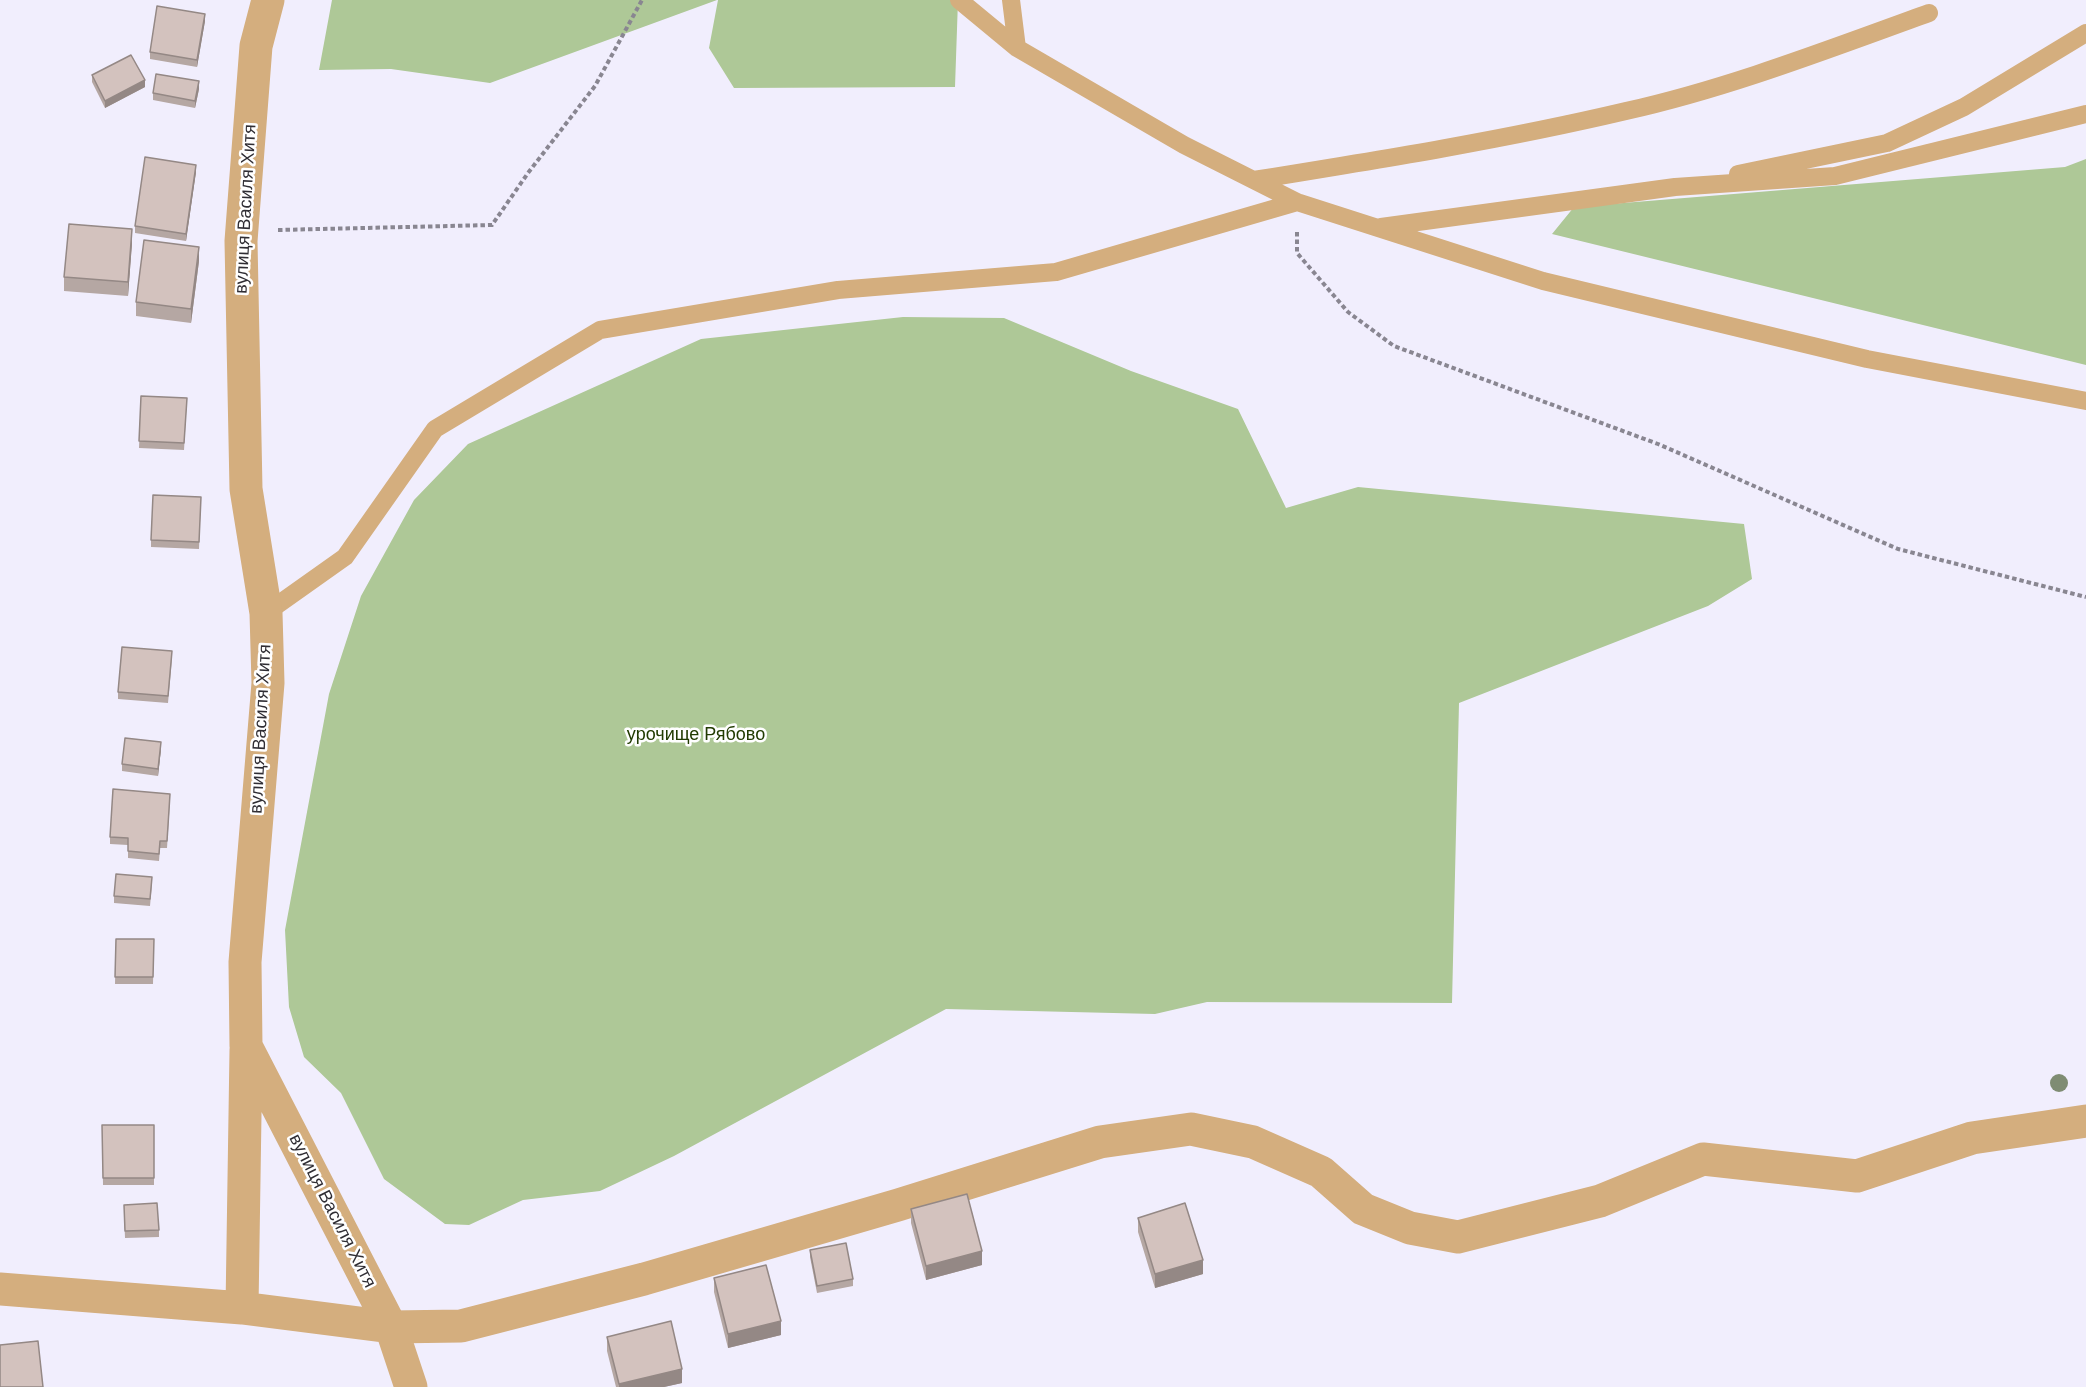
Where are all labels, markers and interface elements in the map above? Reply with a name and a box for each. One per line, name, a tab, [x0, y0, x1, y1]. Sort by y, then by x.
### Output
street label: вулиця Василя Хитя	[231, 124, 261, 294]
street label: вулиця Василя Хитя	[246, 644, 276, 814]
park label: урочище Рябово	[627, 724, 765, 746]
street label: вулиця Василя Хитя	[284, 1130, 380, 1292]

